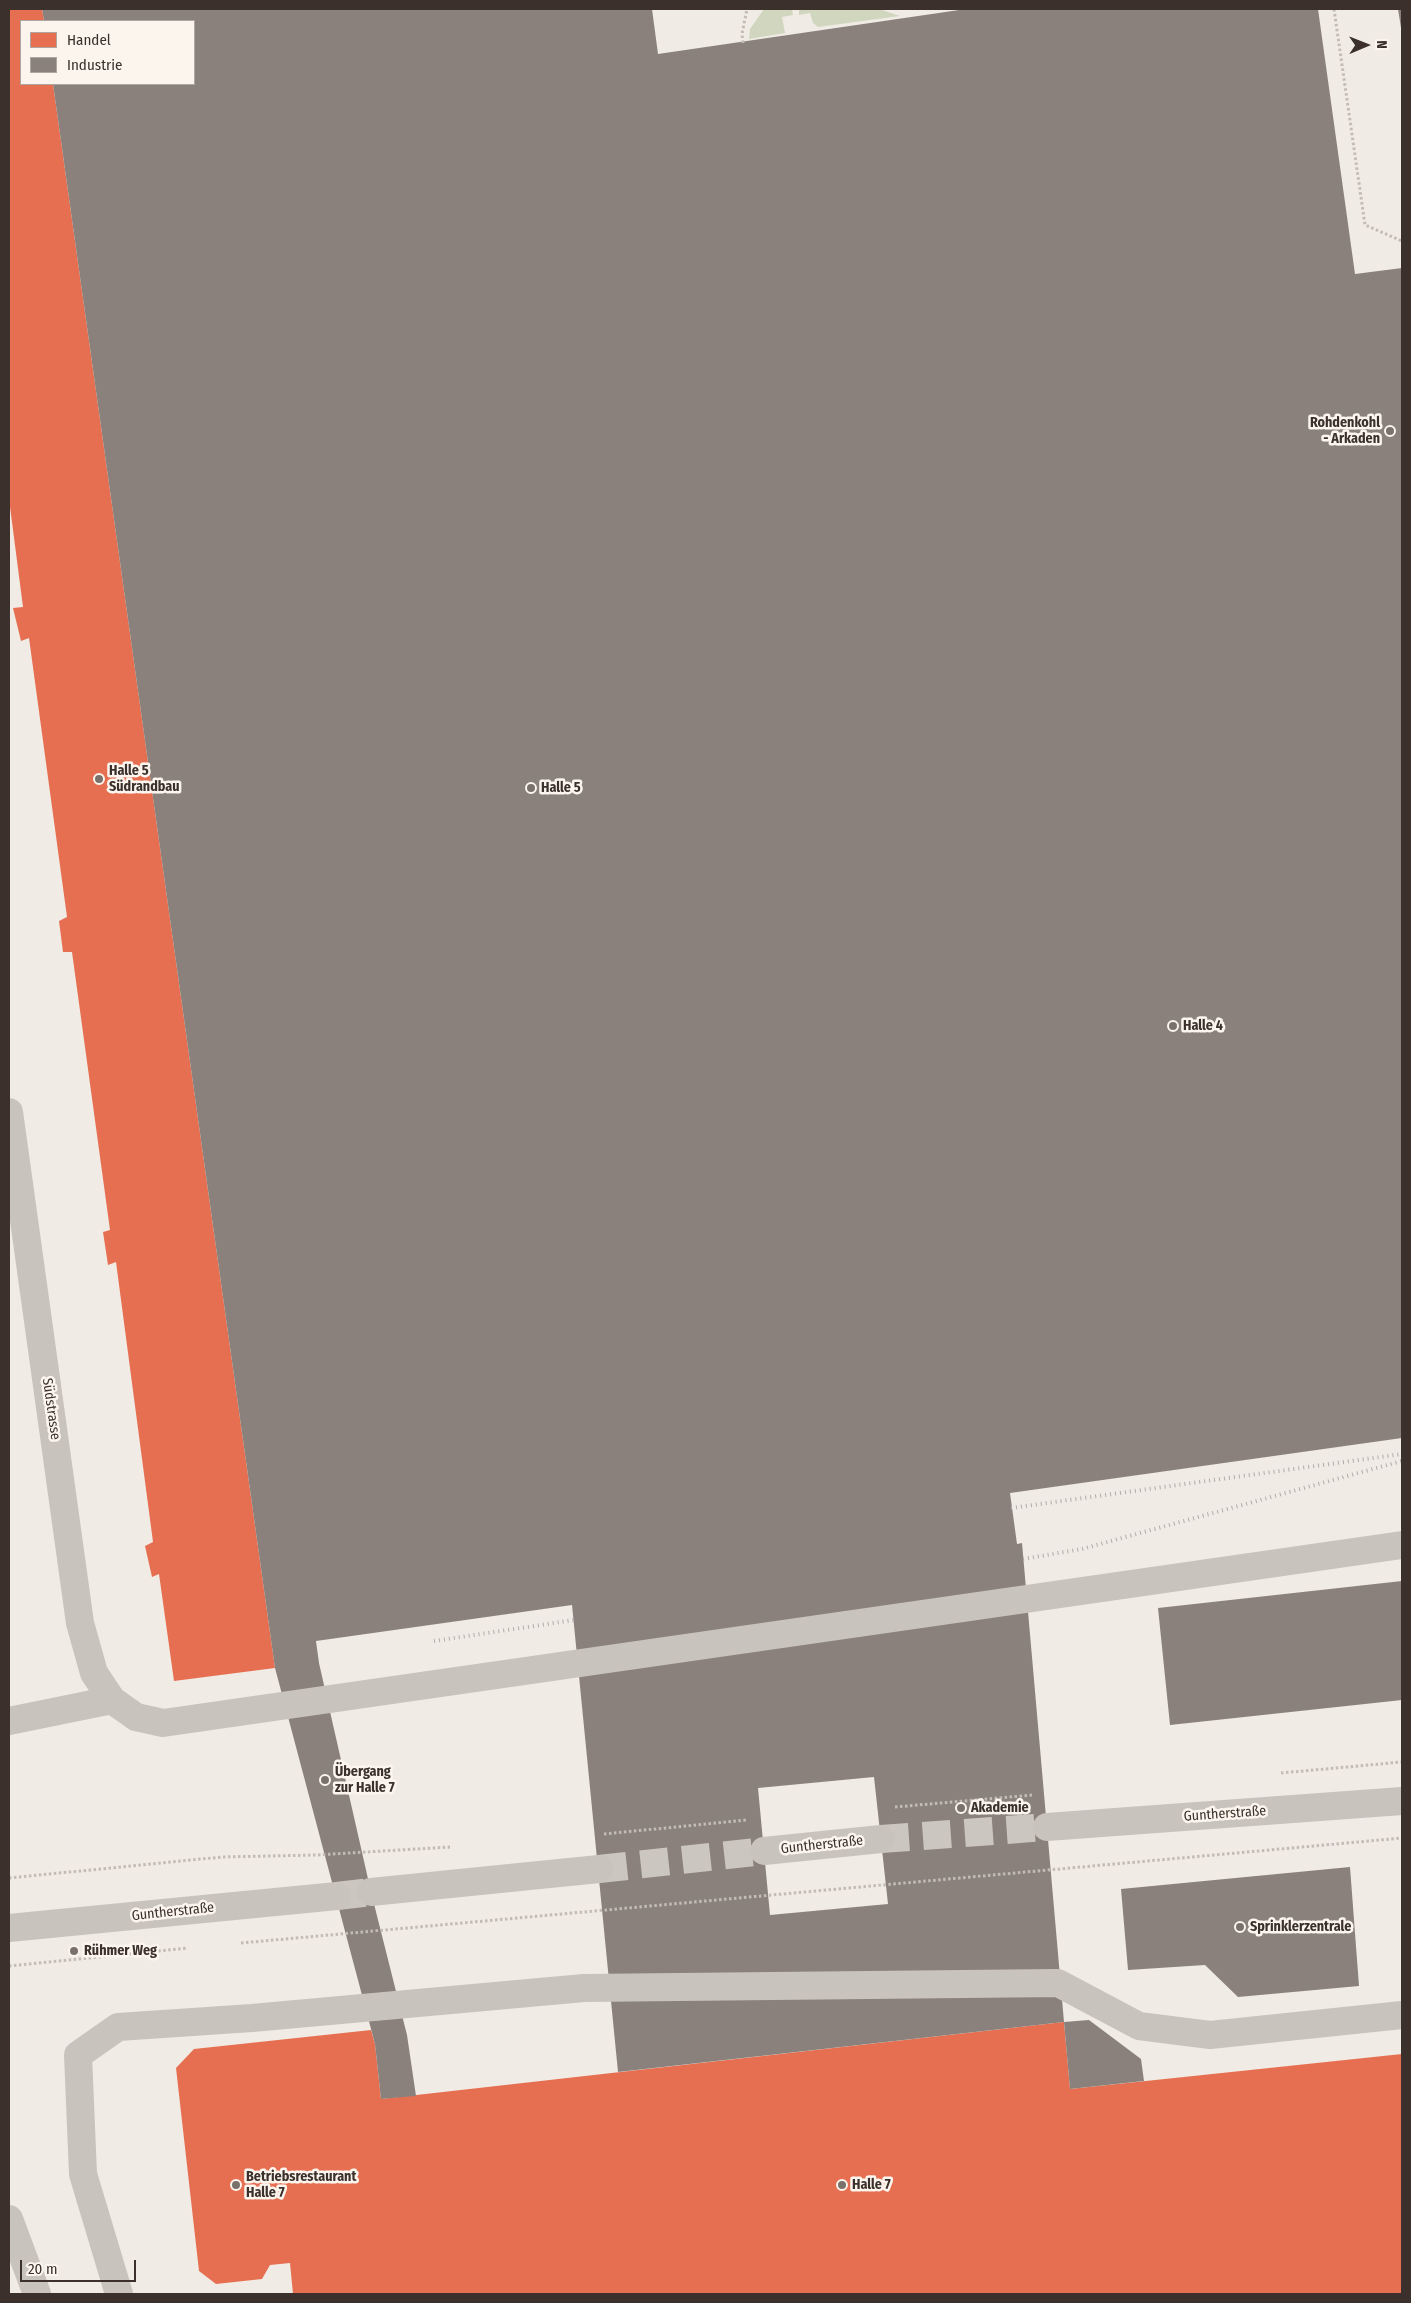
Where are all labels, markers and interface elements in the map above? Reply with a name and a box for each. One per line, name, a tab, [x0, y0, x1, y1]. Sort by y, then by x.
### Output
legend	[20, 20, 195, 85]
north arrow	[1341, 20, 1391, 70]
text: Handel	[67, 31, 111, 49]
text: N	[1373, 40, 1390, 49]
text: Industrie	[67, 56, 122, 74]
place label: Rohdenkohl - Arkaden	[1310, 415, 1380, 448]
marker: Rohdenkohl - Arkaden	[1384, 425, 1396, 437]
place label: Halle 5 Südrandbau	[109, 763, 180, 796]
marker: Halle 5 Südrandbau	[93, 773, 105, 785]
place label: Halle 5	[541, 780, 581, 796]
marker: Halle 5	[525, 782, 537, 794]
place label: Halle 4	[1183, 1018, 1223, 1034]
marker: Halle 4	[1167, 1020, 1179, 1032]
street label: Südstrasse	[38, 1377, 64, 1441]
place label: Übergang zur Halle 7	[335, 1764, 395, 1796]
marker: Übergang zur Halle 7	[319, 1774, 331, 1786]
place label: Akademie	[971, 1800, 1029, 1816]
marker: Akademie	[955, 1802, 967, 1814]
street label: Guntherstraße	[1183, 1803, 1267, 1825]
street label: Guntherstraße	[780, 1832, 864, 1858]
street label: Guntherstraße	[131, 1899, 215, 1925]
place label: Sprinklerzentrale	[1250, 1919, 1351, 1935]
marker: Sprinklerzentrale	[1234, 1921, 1246, 1933]
place label: Rühmer Weg	[84, 1943, 157, 1959]
marker: Rühmer Weg	[68, 1945, 80, 1957]
place label: Betriebsrestaurant Halle 7	[246, 2169, 356, 2202]
place label: Halle 7	[852, 2177, 891, 2193]
marker: Betriebsrestaurant Halle 7	[230, 2179, 242, 2191]
marker: Halle 7	[836, 2179, 848, 2191]
scale bar	[22, 2250, 139, 2282]
text: 20 m	[28, 2260, 58, 2278]

